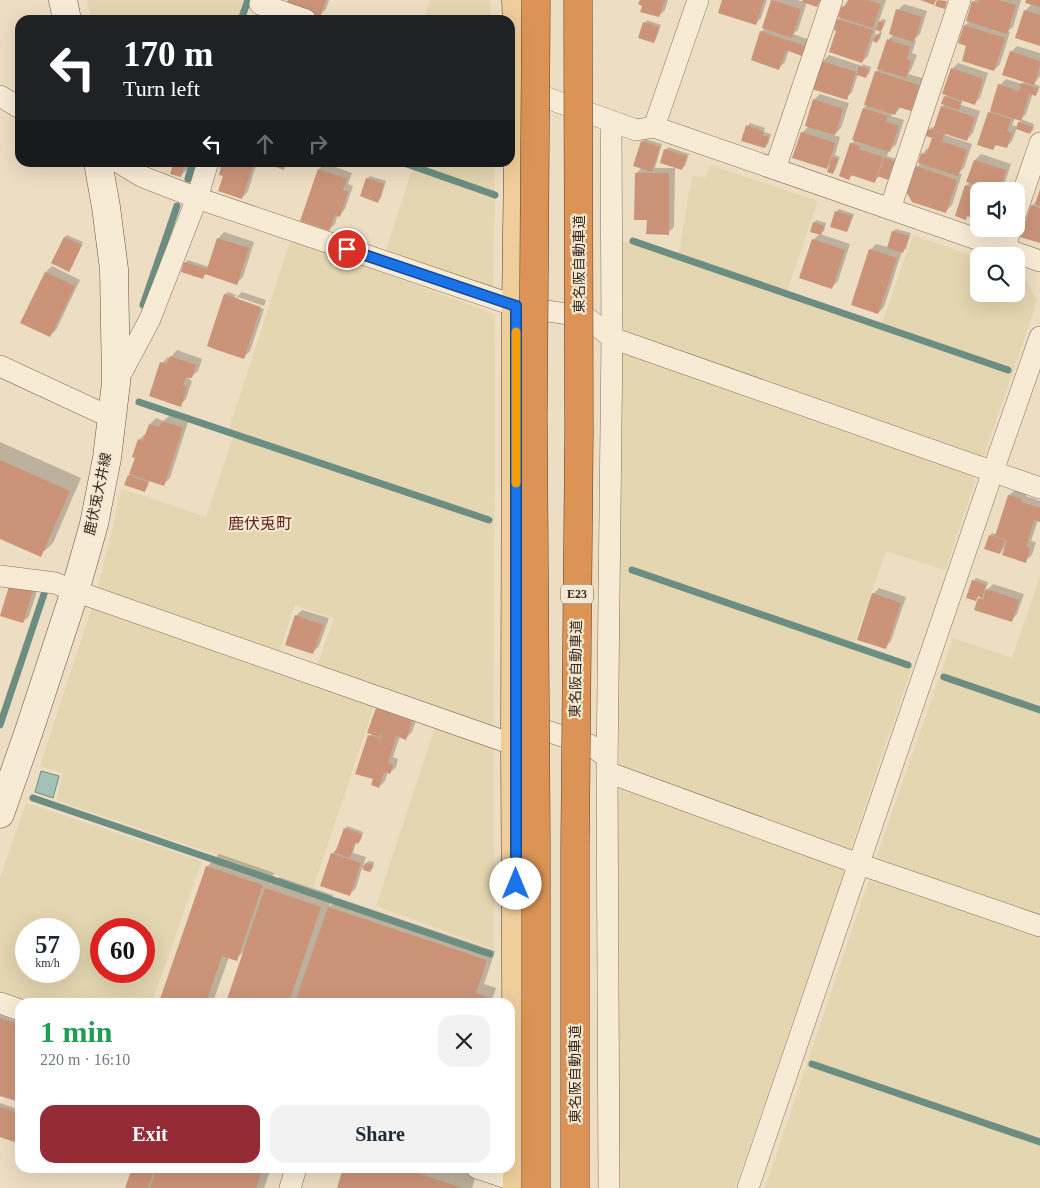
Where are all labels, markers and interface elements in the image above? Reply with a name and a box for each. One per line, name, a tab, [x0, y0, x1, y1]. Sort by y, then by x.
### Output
icon: left	[40, 35, 105, 100]
text: 170 m	[123, 35, 213, 74]
text: Turn left	[123, 76, 200, 101]
icon: left	[198, 130, 226, 158]
icon: ahead	[251, 130, 279, 158]
icon: right	[304, 130, 332, 158]
map controls	[970, 182, 1025, 302]
button: sound	[970, 182, 1025, 237]
street label: 東名阪自動車道	[572, 215, 587, 313]
pin	[326, 228, 368, 270]
icon: arrive	[333, 235, 361, 263]
button: search	[970, 247, 1025, 302]
street label: 鹿伏兎大井線	[81, 451, 114, 537]
district label: 鹿伏兎町	[228, 515, 292, 532]
road number: E23	[561, 584, 593, 604]
street label: 東名阪自動車道	[568, 620, 584, 718]
position arrow	[489, 857, 541, 909]
speed limit sign: 60	[90, 918, 155, 983]
text: 57	[35, 931, 60, 958]
text: km/h	[35, 956, 60, 970]
text: 1 min	[40, 1015, 113, 1048]
button: close	[438, 1015, 490, 1067]
street label: 東名阪自動車道	[568, 1025, 583, 1123]
text: 220 m · 16:10	[40, 1051, 130, 1068]
button: Exit	[40, 1105, 260, 1163]
button: Share	[270, 1105, 490, 1163]

